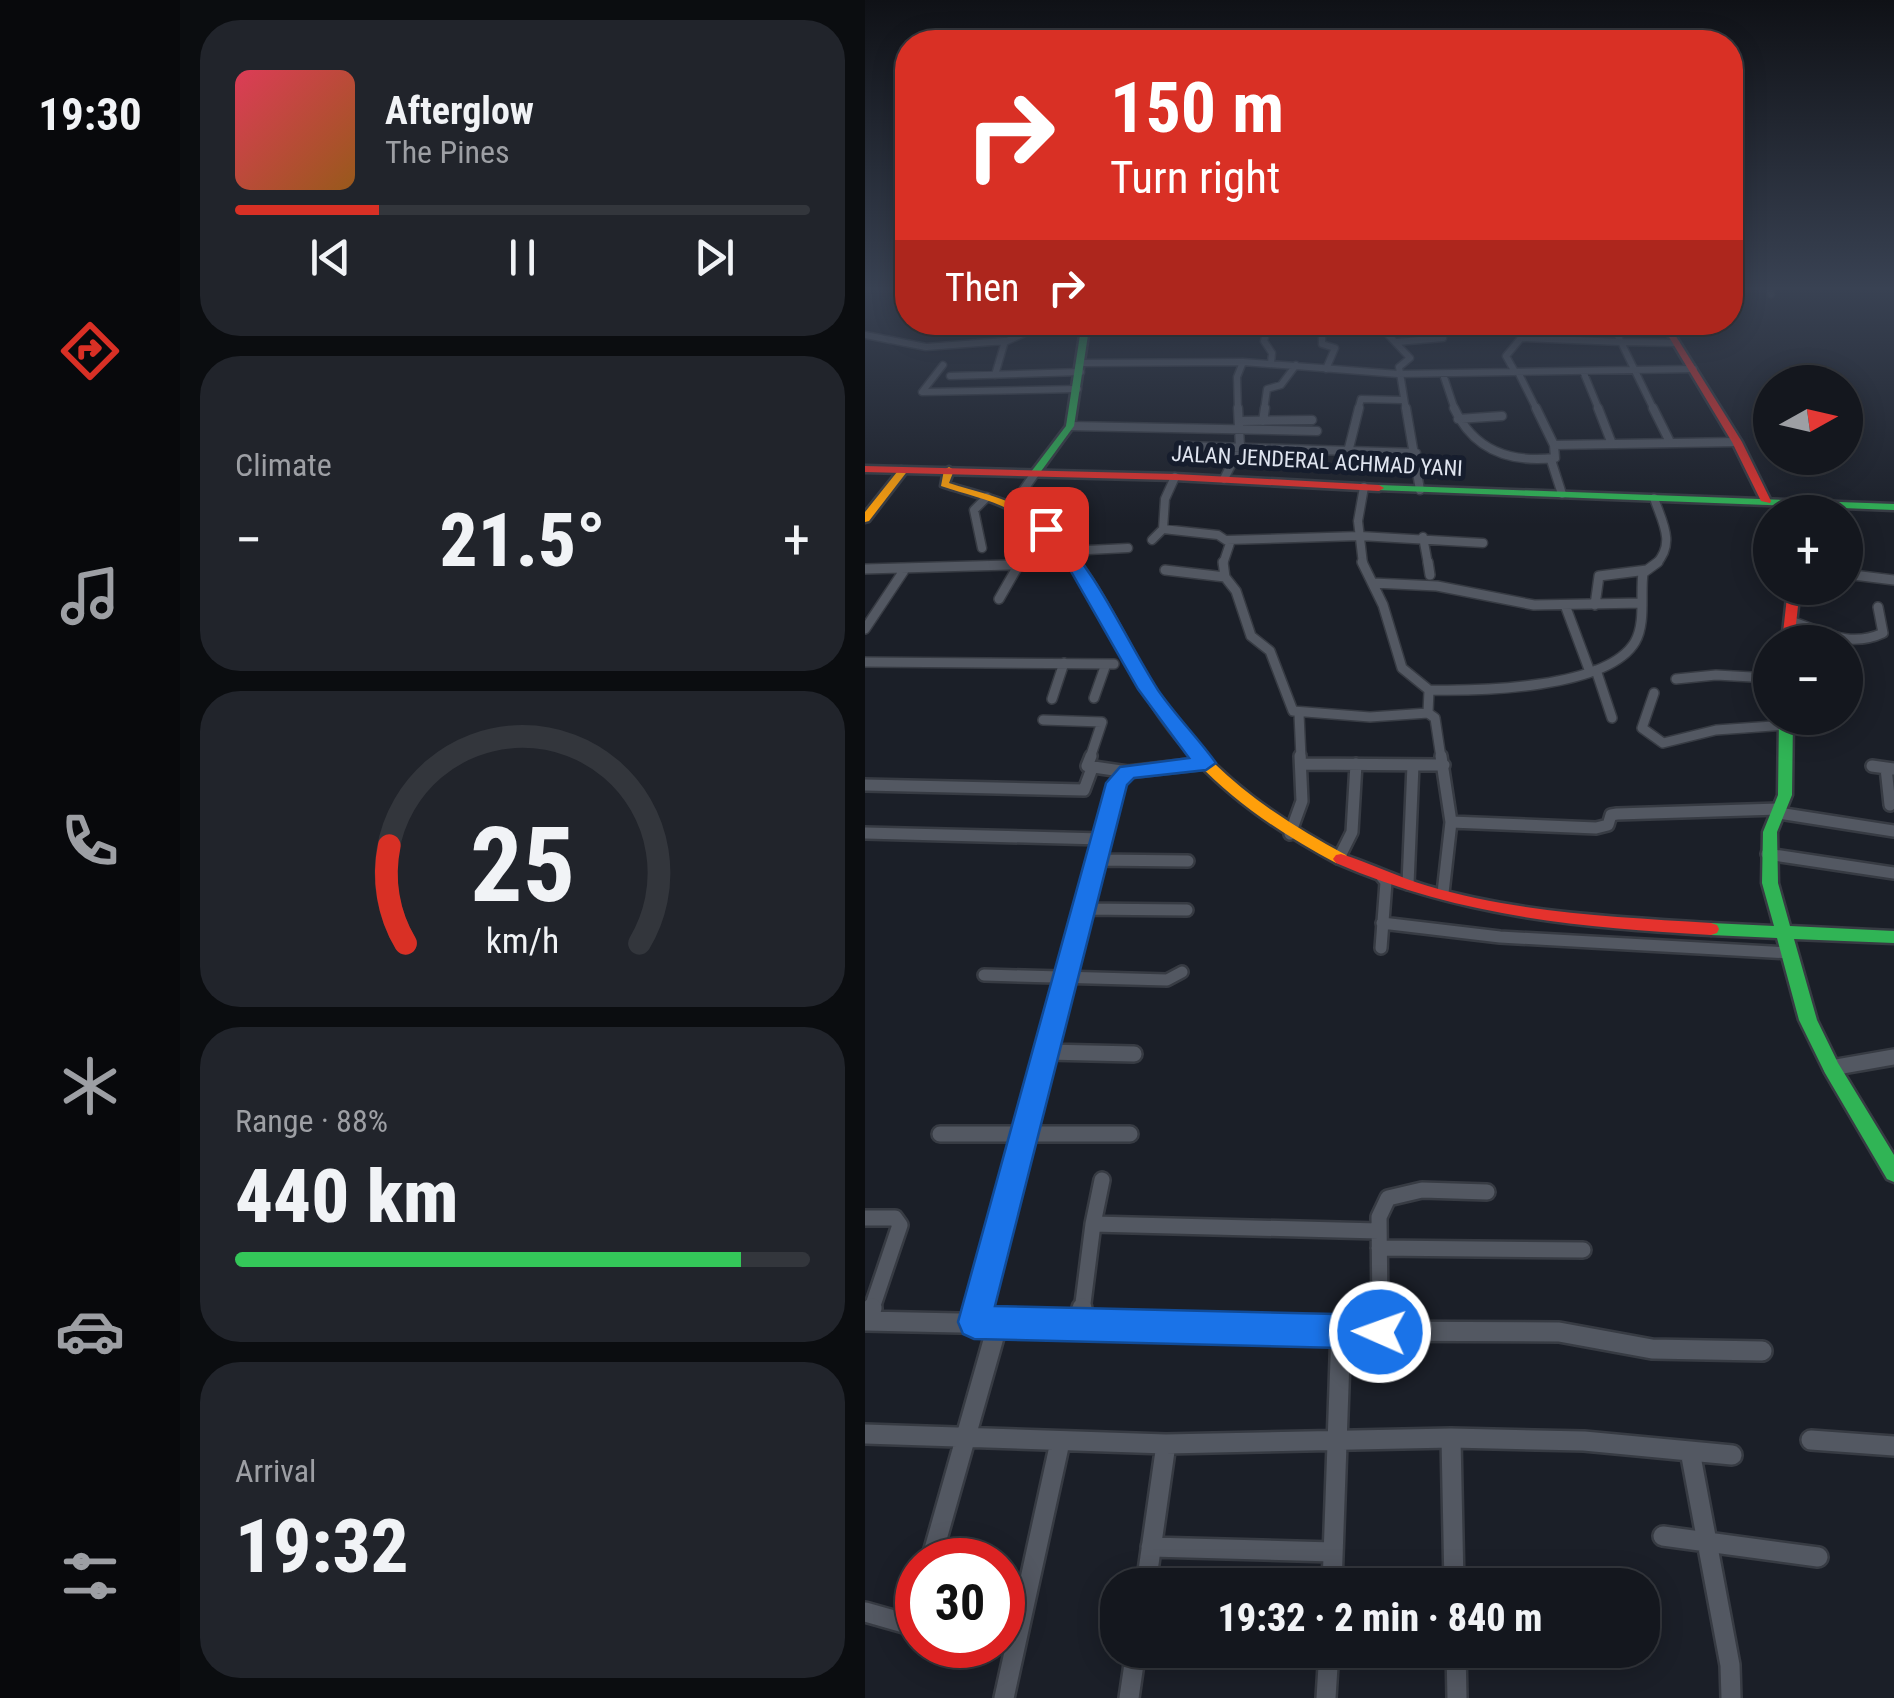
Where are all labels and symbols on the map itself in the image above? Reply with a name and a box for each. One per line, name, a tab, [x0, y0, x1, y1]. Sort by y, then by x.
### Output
north arrow	[1753, 365, 1863, 475]
street label: JALAN JENDERAL ACHMAD YANI	[1171, 441, 1463, 481]
pin	[1004, 487, 1089, 572]
position arrow	[1328, 1280, 1432, 1384]
speed limit sign: 30	[895, 1538, 1025, 1668]

